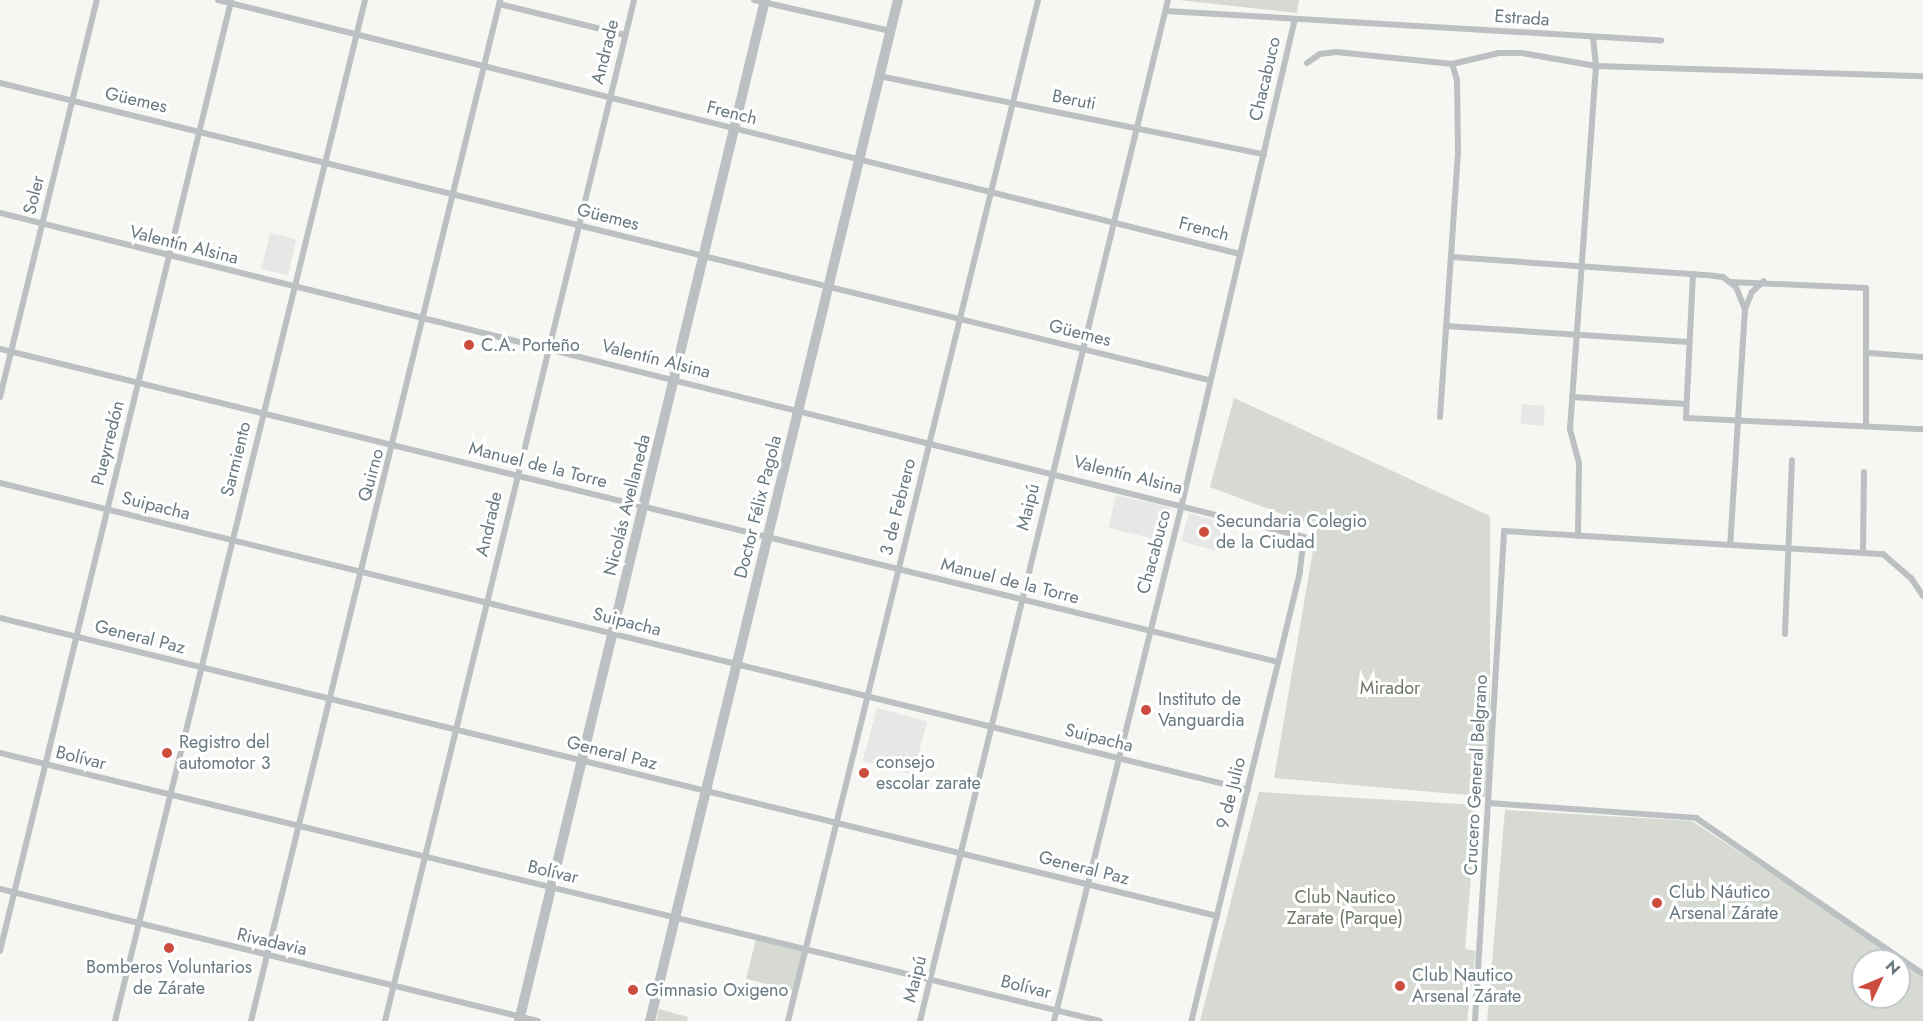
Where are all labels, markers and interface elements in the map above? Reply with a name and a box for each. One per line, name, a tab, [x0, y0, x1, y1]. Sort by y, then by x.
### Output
street label: Estrada	[1494, 5, 1550, 31]
street label: Andrade	[587, 17, 623, 87]
street label: Chacabuco	[1245, 35, 1285, 123]
street label: Güemes	[103, 82, 169, 118]
street label: Beruti	[1050, 85, 1098, 115]
street label: French	[704, 96, 760, 130]
street label: Soler	[19, 173, 49, 217]
street label: Güemes	[575, 199, 641, 235]
street label: French	[1176, 212, 1232, 246]
street label: Valentín Alsina	[127, 221, 241, 269]
street label: Güemes	[1047, 315, 1113, 351]
place label: C.A. Porteño	[481, 334, 580, 356]
street label: Valentín Alsina	[599, 335, 713, 383]
marker: C.A. Porteño	[462, 338, 476, 352]
street label: Pueyrredón	[87, 398, 129, 488]
street label: Sarmiento	[216, 419, 256, 499]
street label: Nicolás Avellaneda	[599, 432, 655, 578]
street label: Doctor Félix Pagola	[730, 433, 786, 581]
street label: Manuel de la Torre	[467, 437, 609, 493]
street label: Quirno	[354, 446, 388, 504]
street label: Valentín Alsina	[1071, 451, 1185, 499]
street label: 3 de Febrero	[876, 456, 920, 558]
street label: Maipú	[1012, 481, 1044, 533]
street label: Suipacha	[120, 487, 192, 525]
street label: Andrade	[471, 489, 507, 559]
street label: Chacabuco	[1132, 508, 1176, 596]
place label: Secundaria Colegio de la Ciudad	[1216, 511, 1367, 554]
marker: Secundaria Colegio de la Ciudad	[1197, 525, 1211, 539]
street label: Manuel de la Torre	[939, 553, 1081, 609]
street label: Suipacha	[591, 603, 663, 641]
street label: General Paz	[92, 615, 188, 659]
street label: Crucero General Belgrano	[1460, 674, 1492, 876]
park label: Mirador	[1360, 677, 1420, 699]
place label: Instituto de Vanguardia	[1158, 689, 1244, 732]
marker: Instituto de Vanguardia	[1139, 703, 1153, 717]
street label: Suipacha	[1063, 719, 1135, 757]
street label: General Paz	[564, 731, 660, 775]
place label: Registro del automotor 3	[179, 732, 271, 774]
street label: Bolívar	[53, 741, 109, 775]
marker: Registro del automotor 3	[160, 746, 174, 760]
place label: consejo escolar zarate	[876, 752, 981, 795]
street label: 9 de Julio	[1212, 755, 1250, 831]
marker: consejo escolar zarate	[857, 766, 871, 780]
street label: General Paz	[1036, 846, 1132, 890]
street label: Bolívar	[526, 856, 580, 888]
place label: Club Náutico Arsenal Zárate	[1669, 882, 1778, 924]
park label: Club Nautico Zarate (Parque)	[1287, 887, 1403, 930]
marker: Club Náutico Arsenal Zárate	[1650, 896, 1664, 910]
street label: Rivadavia	[235, 923, 309, 961]
marker: Bomberos Voluntarios de Zárate	[162, 941, 176, 955]
north arrow	[1851, 949, 1911, 1009]
street label: Maipú	[899, 953, 931, 1005]
text: N	[1880, 955, 1906, 980]
place label: Bomberos Voluntarios de Zárate	[86, 957, 252, 1000]
place label: Club Nautico Arsenal Zárate	[1412, 965, 1521, 1008]
street label: Bolívar	[998, 970, 1054, 1004]
place label: Gimnasio Oxigeno	[645, 979, 788, 1001]
marker: Club Nautico Arsenal Zárate	[1393, 979, 1407, 993]
marker: Gimnasio Oxigeno	[626, 983, 640, 997]

